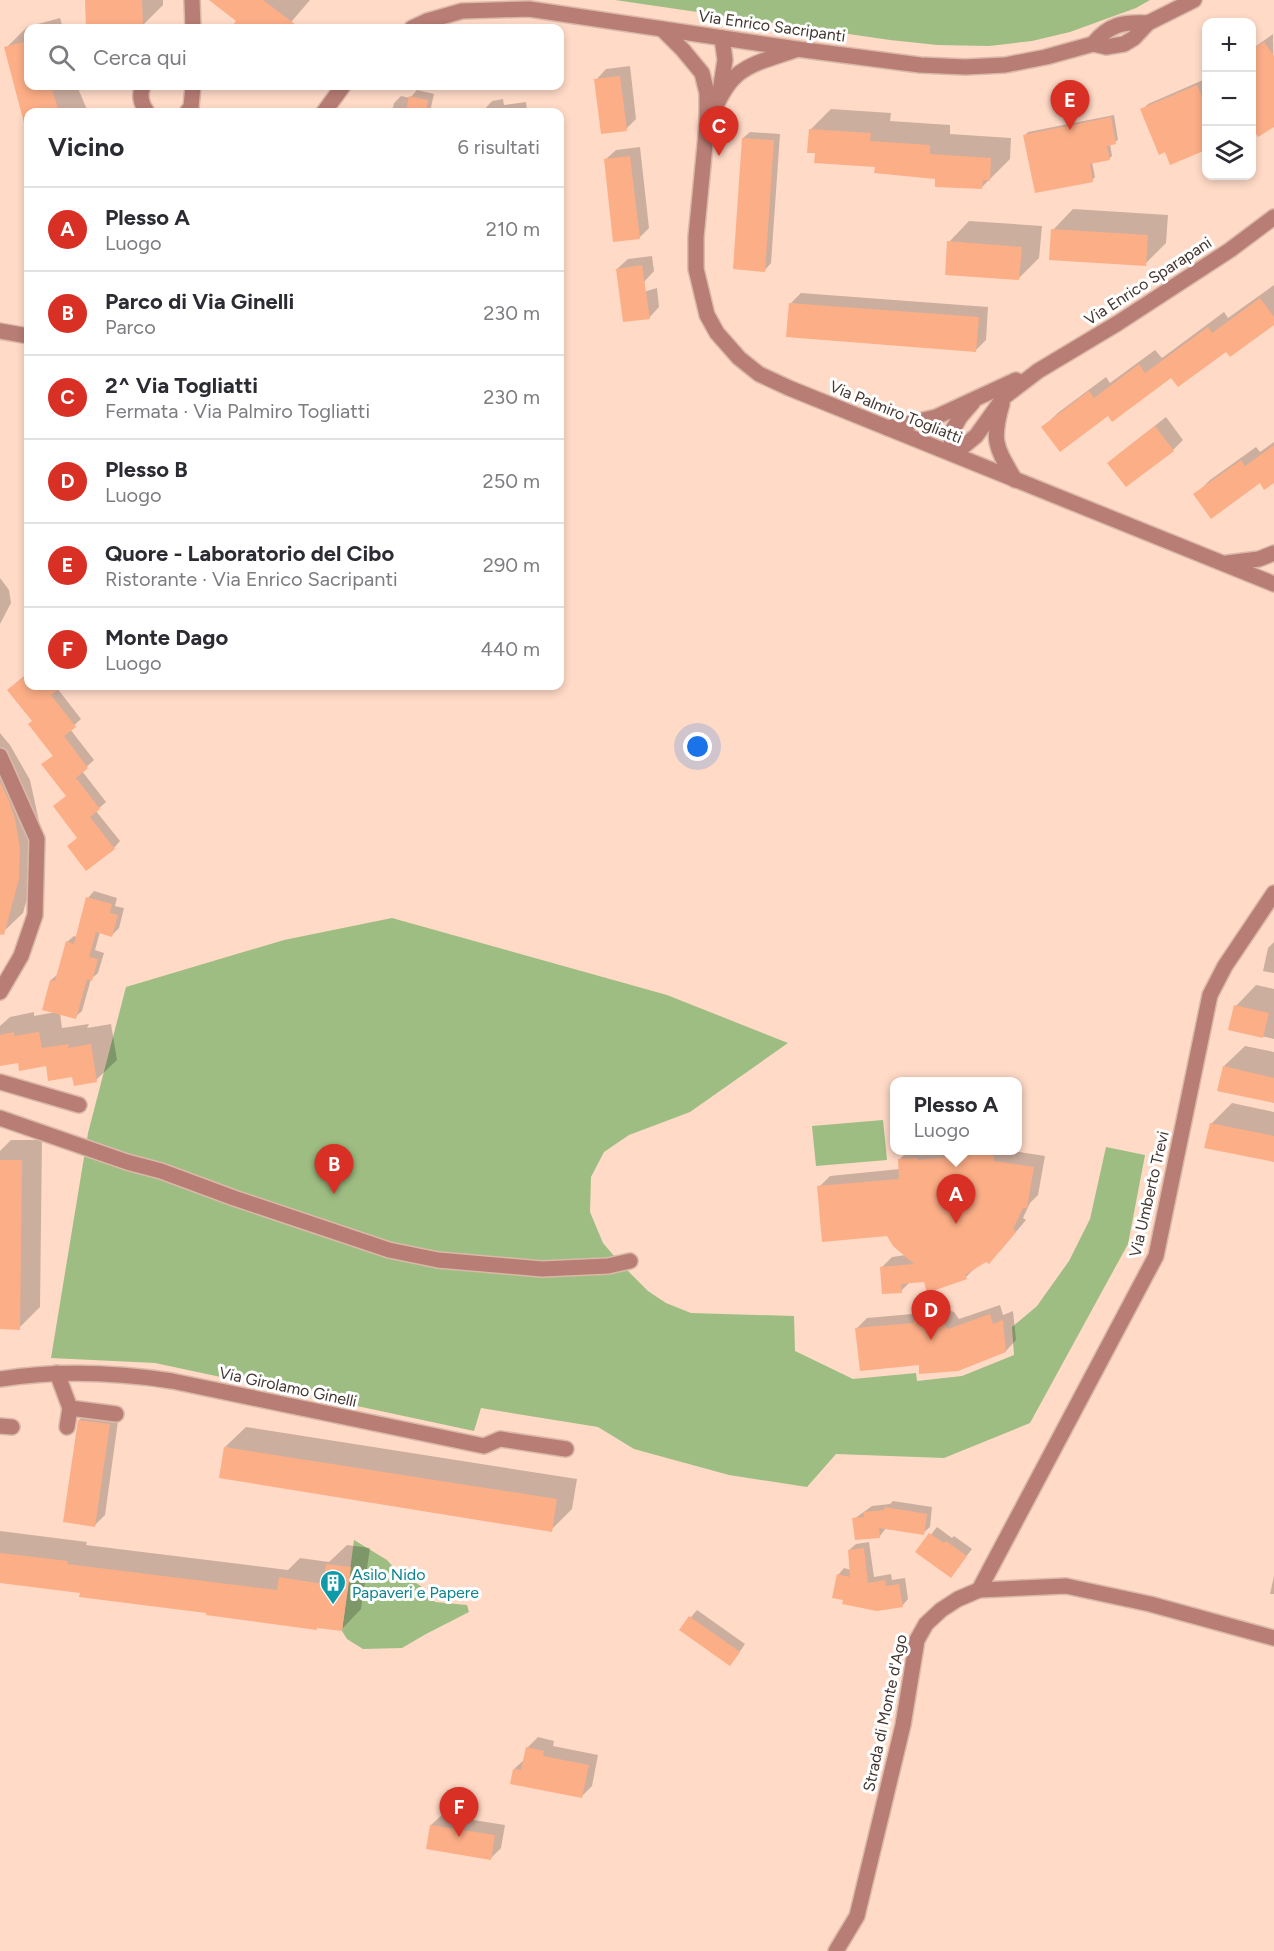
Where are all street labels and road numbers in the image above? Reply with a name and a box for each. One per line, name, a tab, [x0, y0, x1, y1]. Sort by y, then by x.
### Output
street label: Via Enrico Sacripanti	[697, 6, 847, 46]
street label: Via Enrico Sparapani	[1081, 233, 1215, 329]
street label: Via Palmiro Togliatti	[827, 377, 965, 447]
street label: Via Umberto Trevi	[1125, 1129, 1173, 1259]
street label: Via Girolamo Ginelli	[217, 1363, 359, 1411]
street label: Strada di Monte d'Ago	[859, 1633, 911, 1793]

